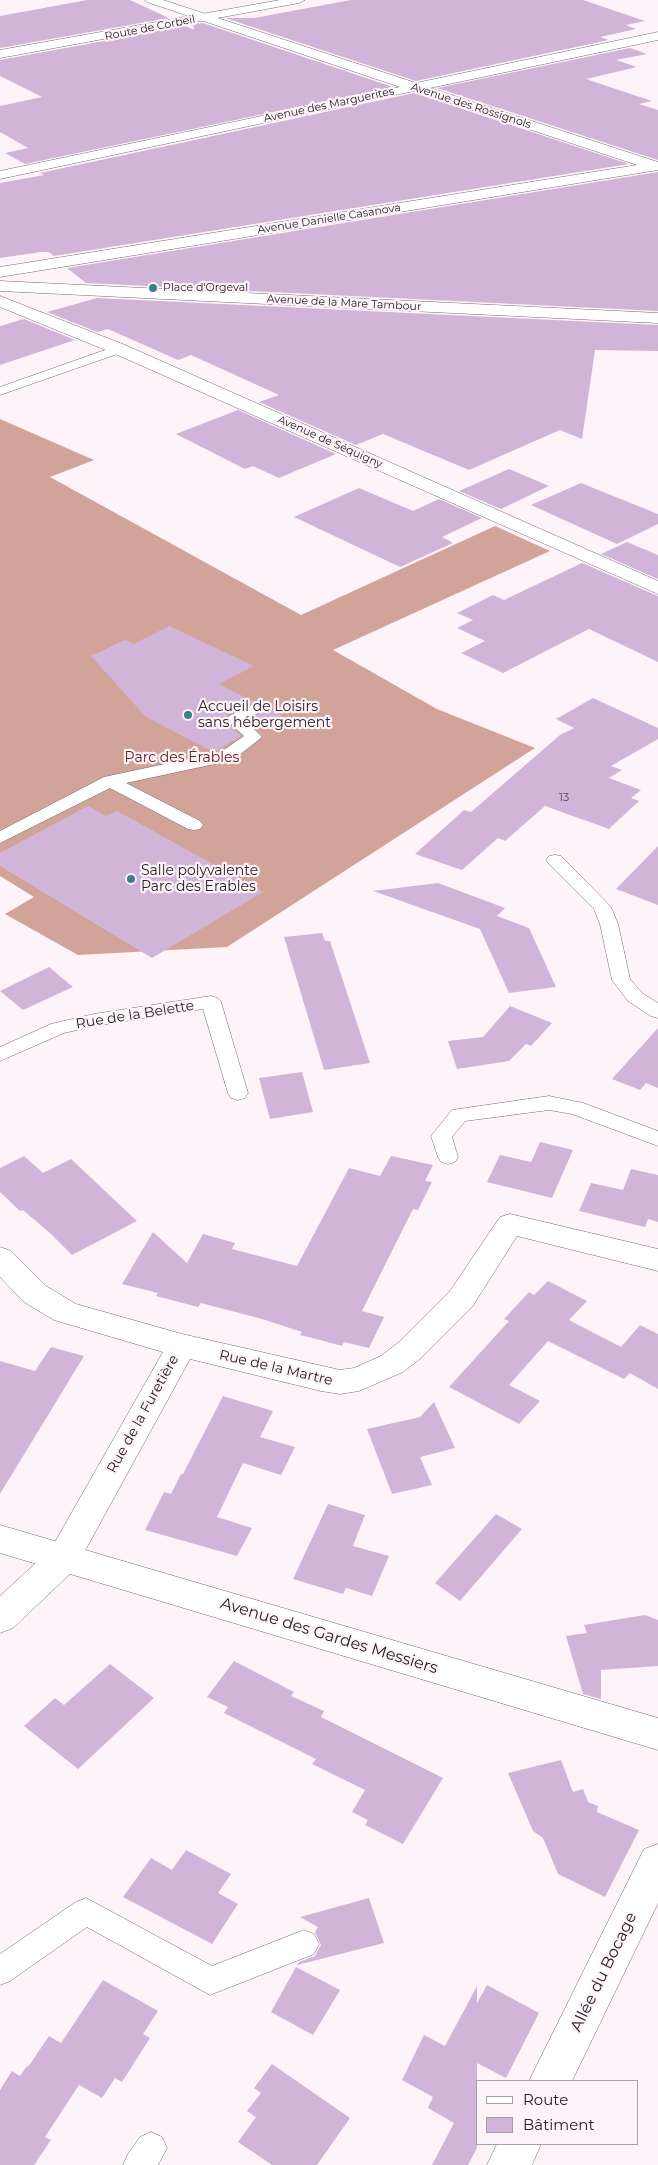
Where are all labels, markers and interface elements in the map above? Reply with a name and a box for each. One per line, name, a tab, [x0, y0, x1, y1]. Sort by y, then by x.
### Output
street label: Route de Corbeil	[104, 13, 196, 43]
street label: Avenue des Rossignols	[409, 80, 533, 132]
street label: Avenue des Marguerites	[263, 85, 395, 125]
street label: Avenue Danielle Casanova	[256, 201, 402, 237]
place label: Place d'Orgeval	[163, 281, 248, 295]
marker: Place d'Orgeval	[147, 282, 159, 294]
street label: Avenue de la Mare Tambour	[266, 292, 422, 314]
street label: Avenue de Séquigny	[276, 413, 384, 471]
place label: Accueil de Loisirs sans hébergement	[198, 699, 331, 732]
marker: Accueil de Loisirs sans hébergement	[182, 709, 194, 721]
park label: Parc des Érables	[125, 750, 239, 766]
house number: 13	[559, 791, 569, 805]
place label: Salle polyvalente Parc des Erables	[141, 863, 258, 896]
marker: Salle polyvalente Parc des Erables	[125, 873, 137, 885]
street label: Rue de la Belette	[75, 997, 195, 1033]
street label: Rue de la Martre	[218, 1347, 334, 1389]
street label: Rue de la Furetière	[103, 1352, 183, 1476]
street label: Avenue des Gardes Messiers	[218, 1594, 440, 1678]
street label: Allée du Bocage	[567, 1909, 641, 2035]
legend	[476, 2080, 638, 2145]
text: Route	[523, 2090, 568, 2109]
text: Bâtiment	[523, 2115, 595, 2134]

